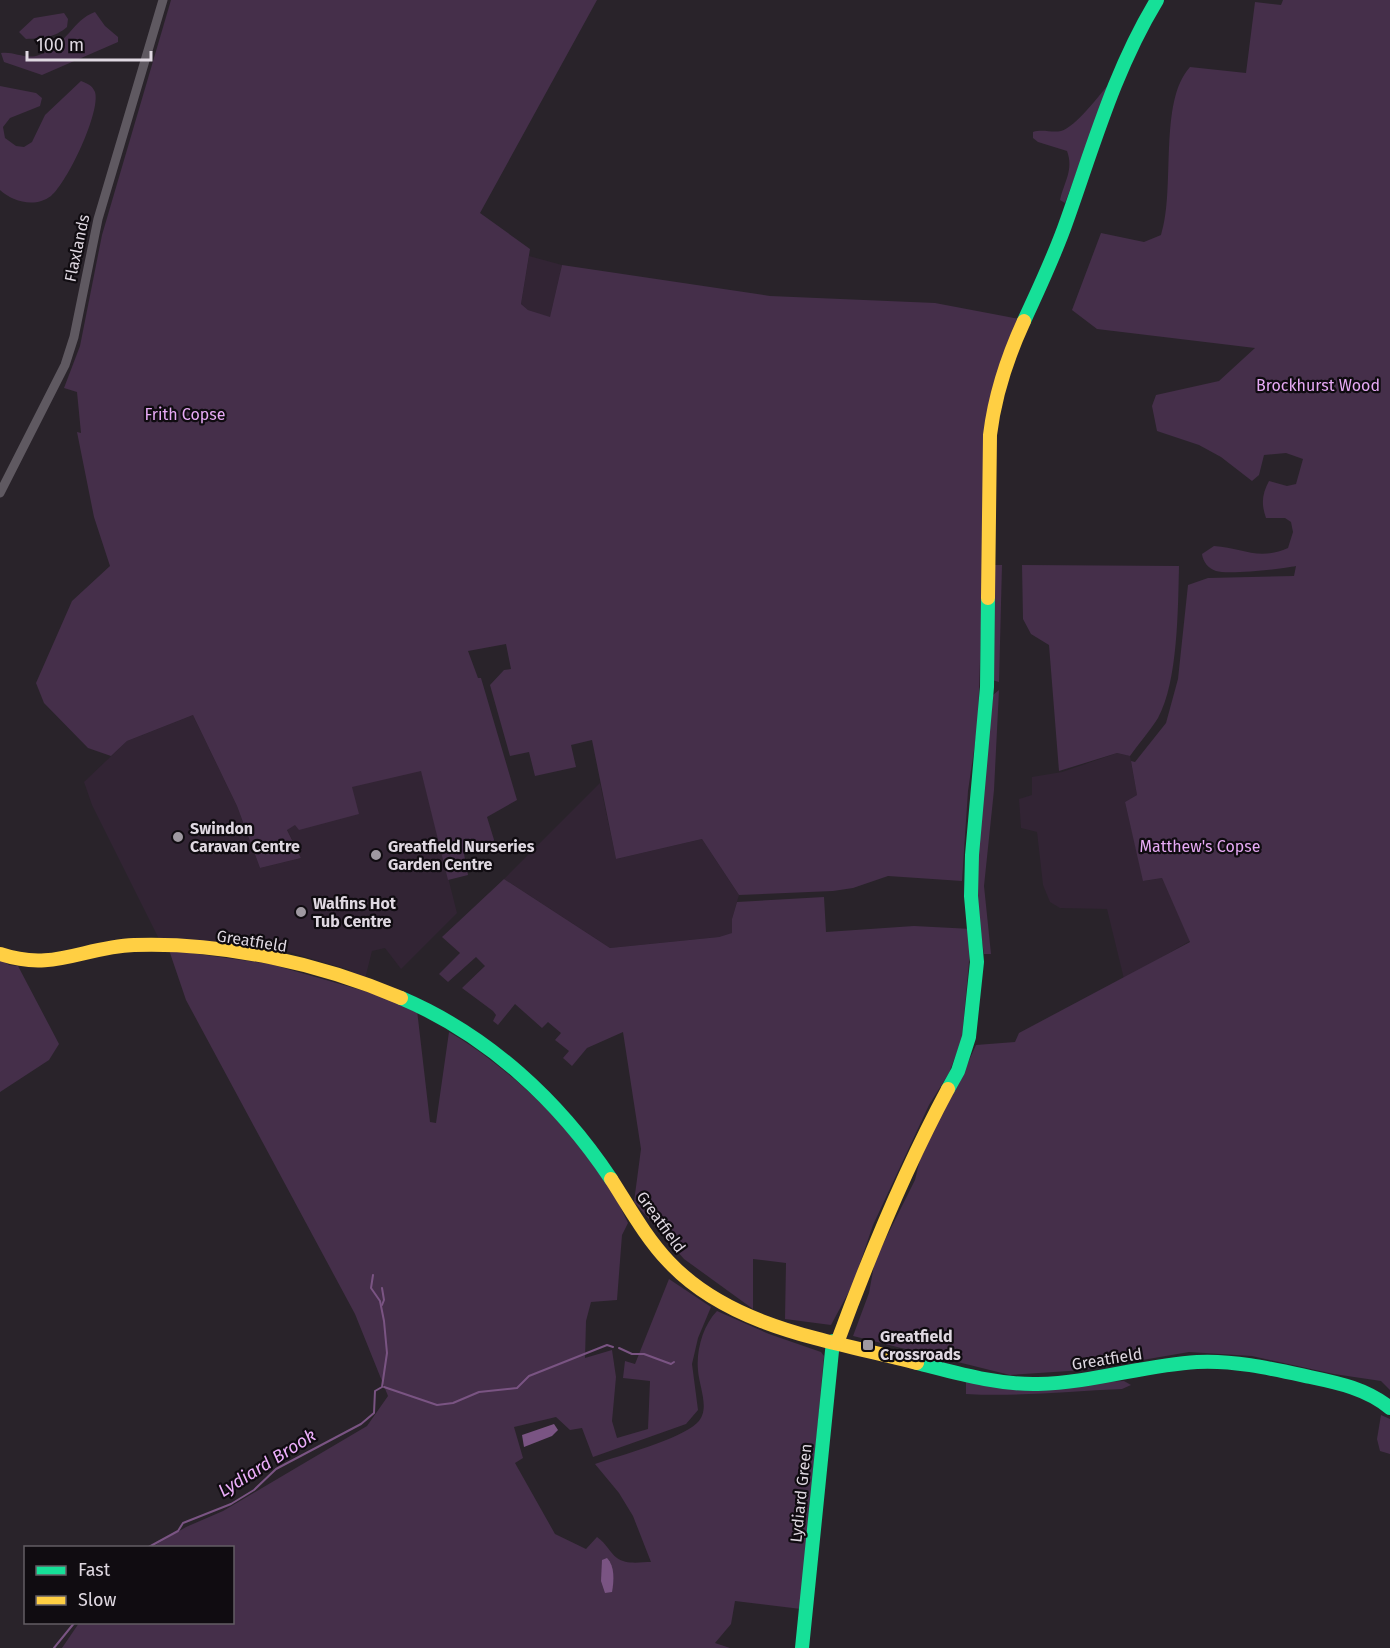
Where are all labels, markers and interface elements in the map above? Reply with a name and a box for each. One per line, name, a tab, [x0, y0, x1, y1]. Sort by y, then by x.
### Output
scale bar	[27, 24, 152, 62]
text: 100 m	[36, 34, 84, 56]
street label: Flaxlands	[61, 213, 93, 283]
park label: Brockhurst Wood	[1256, 376, 1380, 395]
park label: Frith Copse	[144, 405, 226, 424]
place label: Swindon Caravan Centre	[190, 819, 300, 856]
marker: Swindon Caravan Centre	[171, 830, 185, 844]
place label: Greatfield Nurseries Garden Centre	[388, 837, 535, 874]
park label: Matthew's Copse	[1139, 837, 1261, 856]
marker: Greatfield Nurseries Garden Centre	[369, 848, 383, 862]
place label: Walfins Hot Tub Centre	[313, 894, 397, 931]
marker: Walfins Hot Tub Centre	[294, 905, 308, 919]
street label: Greatfield	[215, 926, 289, 956]
street label: Greatfield	[632, 1188, 690, 1256]
place label: Greatfield Crossroads	[880, 1327, 961, 1364]
marker: Greatfield Crossroads	[861, 1338, 875, 1352]
street label: Greatfield	[1070, 1344, 1144, 1374]
water label: Lydiard Brook	[214, 1424, 320, 1502]
street label: Lydiard Green	[786, 1442, 816, 1544]
legend	[24, 1546, 234, 1624]
text: Fast	[78, 1559, 111, 1581]
text: Slow	[78, 1589, 117, 1611]

